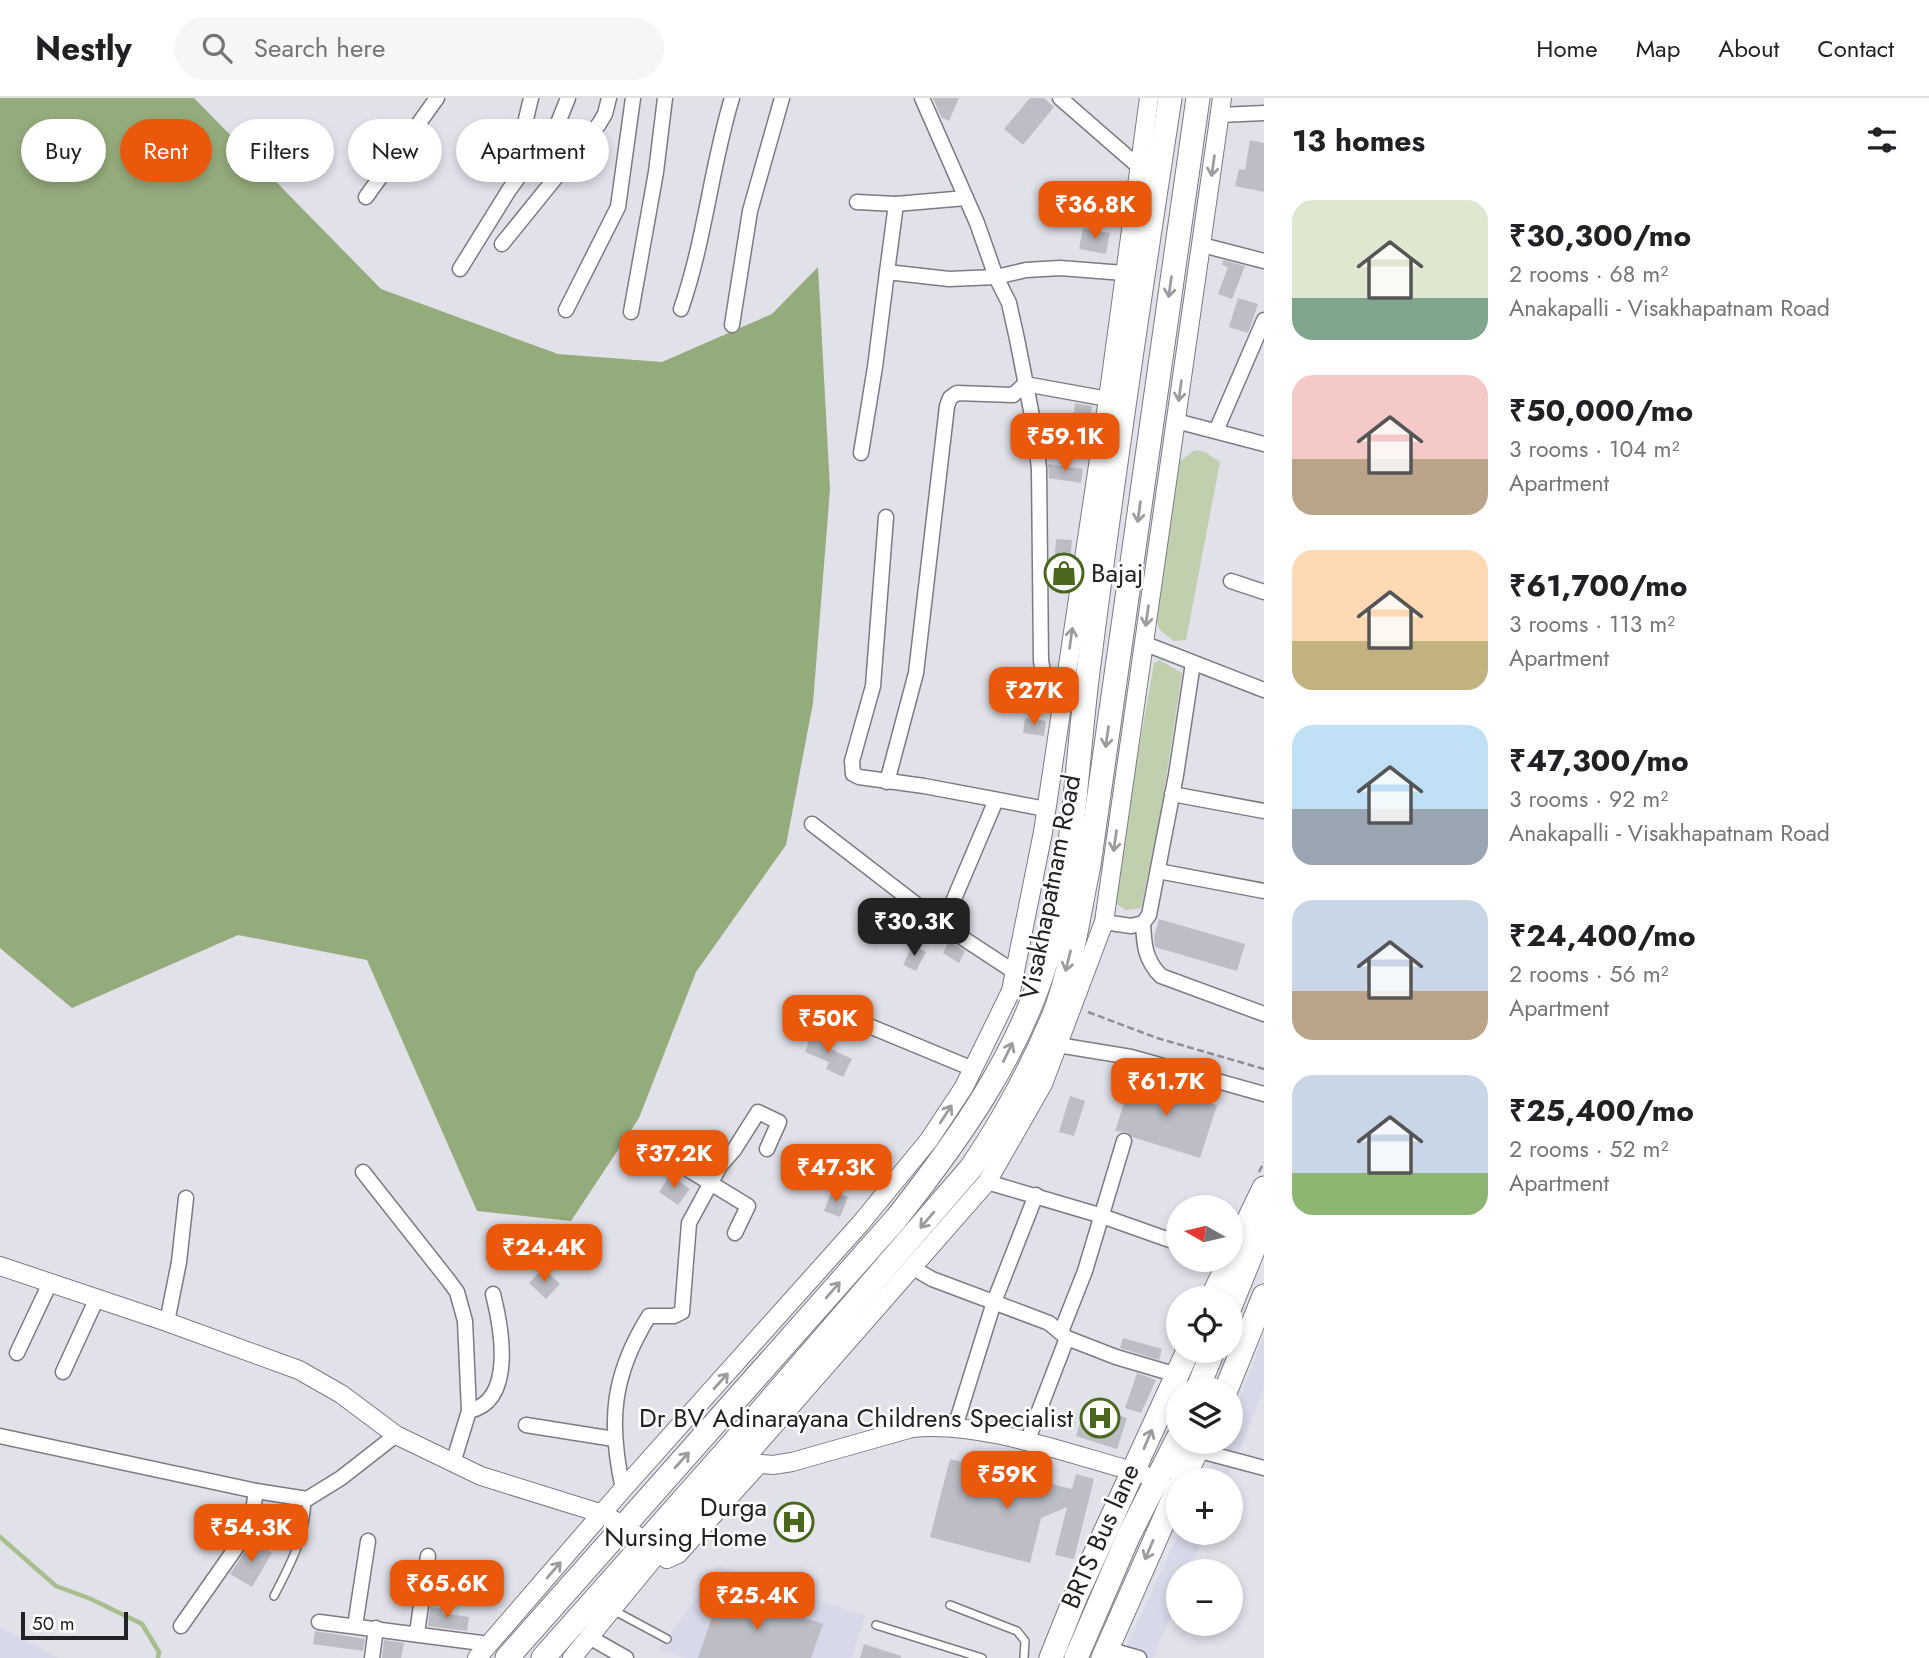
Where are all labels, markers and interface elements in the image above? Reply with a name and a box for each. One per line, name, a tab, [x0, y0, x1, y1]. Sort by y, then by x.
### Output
search box	[174, 17, 664, 80]
text: Nestly	[35, 25, 132, 72]
icon: search	[198, 29, 236, 67]
text: Search here	[254, 29, 385, 67]
text: Home	[1536, 31, 1598, 66]
text: Map	[1636, 31, 1680, 66]
text: About	[1718, 31, 1779, 66]
text: Contact	[1817, 31, 1894, 66]
chip: Buy	[21, 119, 106, 182]
chip: Rent	[120, 119, 212, 182]
chip: Filters	[226, 119, 334, 182]
chip: New	[348, 119, 442, 182]
chip: Apartment	[456, 119, 609, 182]
text: 13 homes	[1292, 119, 1425, 162]
icon: filters	[1863, 121, 1901, 159]
one-way arrow	[1206, 154, 1219, 176]
pin: ₹36.8K	[1038, 181, 1152, 241]
text: ₹36.8K	[1055, 187, 1135, 221]
text: ₹30,300/mo	[1509, 214, 1691, 257]
icon: home	[1348, 228, 1432, 312]
text: 2 rooms · 68 m²	[1509, 257, 1668, 291]
one-way arrow	[1164, 275, 1177, 298]
text: Anakapalli - Visakhapatnam Road	[1509, 291, 1830, 325]
one-way arrow	[1173, 379, 1186, 402]
text: ₹50,000/mo	[1509, 389, 1693, 432]
icon: home	[1348, 403, 1432, 487]
pin: ₹59.1K	[1008, 414, 1122, 473]
text: ₹59.1K	[1027, 419, 1103, 453]
text: 3 rooms · 104 m²	[1509, 432, 1679, 466]
text: Apartment	[1509, 466, 1609, 500]
one-way arrow	[1132, 500, 1145, 523]
shop icon: Bajaj	[1043, 552, 1085, 594]
place label: Bajaj	[1091, 554, 1144, 592]
text: ₹61,700/mo	[1509, 564, 1687, 607]
icon: home	[1348, 578, 1432, 662]
one-way arrow	[1141, 604, 1154, 627]
text: 3 rooms · 113 m²	[1509, 607, 1675, 641]
one-way arrow	[1065, 628, 1078, 650]
text: Apartment	[1509, 641, 1609, 675]
pin: ₹27K	[993, 668, 1075, 727]
text: ₹27K	[1005, 673, 1063, 707]
one-way arrow	[1100, 725, 1113, 748]
text: ₹47,300/mo	[1509, 739, 1689, 782]
icon: home	[1348, 753, 1432, 837]
street label: Visakhapatnam Road	[1010, 771, 1090, 1003]
text: 3 rooms · 92 m²	[1509, 782, 1668, 816]
text: Anakapalli - Visakhapatnam Road	[1509, 816, 1830, 850]
one-way arrow	[1108, 829, 1121, 852]
pin: ₹30.3K	[857, 898, 971, 958]
text: ₹30.3K	[874, 904, 954, 938]
text: ₹24,400/mo	[1509, 914, 1696, 957]
icon: home	[1348, 928, 1432, 1012]
one-way arrow	[1061, 949, 1074, 972]
text: 2 rooms · 56 m²	[1509, 957, 1669, 991]
text: Apartment	[1509, 991, 1609, 1025]
pin: ₹50K	[787, 996, 869, 1055]
text: ₹50K	[798, 1001, 858, 1035]
one-way arrow	[1001, 1042, 1015, 1063]
pin: ₹61.7K	[1109, 1058, 1223, 1118]
text: ₹61.7K	[1127, 1064, 1205, 1098]
text: ₹25,400/mo	[1509, 1089, 1694, 1132]
icon: home	[1348, 1103, 1432, 1187]
one-way arrow	[939, 1105, 953, 1124]
pin: ₹37.2K	[617, 1130, 731, 1190]
text: 2 rooms · 52 m²	[1509, 1132, 1668, 1166]
text: ₹37.2K	[635, 1136, 713, 1170]
pin: ₹47.3K	[779, 1144, 893, 1204]
text: ₹47.3K	[797, 1150, 875, 1184]
text: Apartment	[1509, 1166, 1609, 1200]
north arrow	[1166, 1195, 1242, 1272]
map controls	[1166, 1195, 1243, 1636]
one-way arrow	[919, 1210, 935, 1228]
pin: ₹24.4K	[487, 1224, 601, 1284]
text: ₹24.4K	[502, 1230, 586, 1264]
one-way arrow	[825, 1281, 841, 1299]
button: locate	[1166, 1286, 1243, 1363]
one-way arrow	[713, 1372, 729, 1390]
button: layers	[1166, 1377, 1243, 1454]
hospital icon: Dr BV Adinarayana Childrens Specialist	[1079, 1397, 1121, 1439]
place label: Dr BV Adinarayana Childrens Specialist	[639, 1399, 1074, 1437]
one-way arrow	[1143, 1429, 1156, 1450]
one-way arrow	[674, 1452, 691, 1469]
pin: ₹59K	[966, 1452, 1048, 1511]
text: ₹59K	[977, 1457, 1037, 1491]
street label: BRTS Bus lane	[1051, 1457, 1149, 1615]
button: +	[1166, 1468, 1243, 1545]
place label: Durga Nursing Home	[604, 1488, 767, 1556]
hospital icon: Durga Nursing Home	[773, 1501, 815, 1543]
pin: ₹54.3K	[194, 1504, 308, 1564]
text: ₹54.3K	[210, 1510, 292, 1544]
one-way arrow	[1142, 1539, 1155, 1560]
button: −	[1166, 1559, 1243, 1636]
pin: ₹65.6K	[390, 1560, 504, 1620]
one-way arrow	[546, 1561, 562, 1579]
text: ₹65.6K	[406, 1566, 488, 1600]
pin: ₹25.4K	[700, 1572, 814, 1632]
text: ₹25.4K	[716, 1578, 798, 1612]
scale bar	[21, 1609, 128, 1641]
text: 50 m	[32, 1610, 75, 1637]

